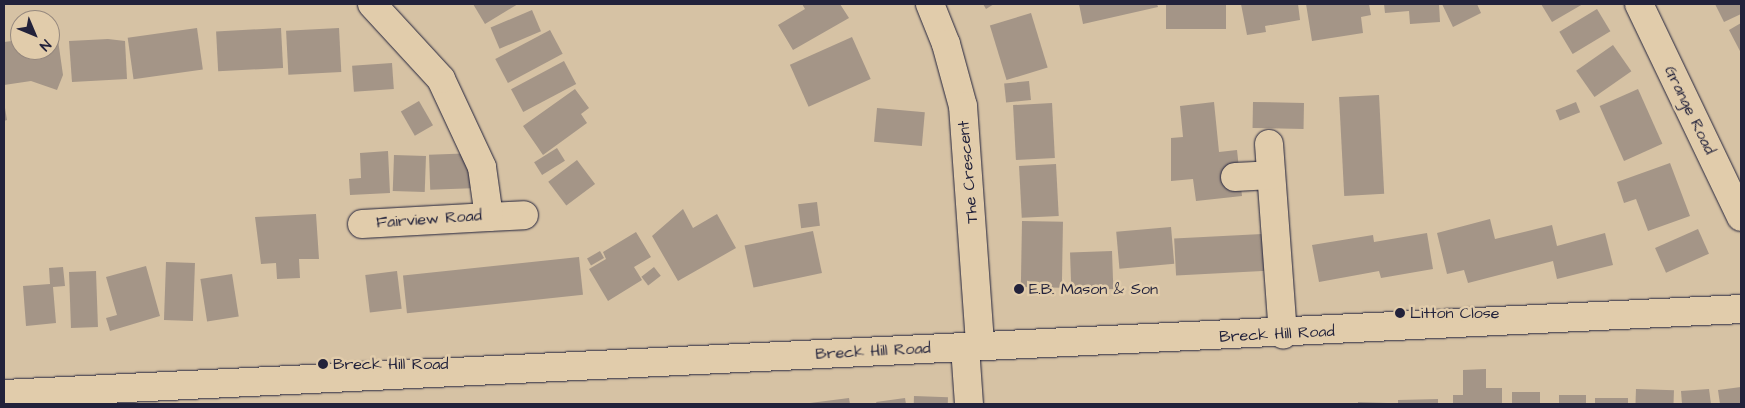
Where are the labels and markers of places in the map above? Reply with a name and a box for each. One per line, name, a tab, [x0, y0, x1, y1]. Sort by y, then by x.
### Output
place label: E.B. Mason & Son	[1029, 279, 1158, 299]
marker: E.B. Mason & Son	[1013, 283, 1025, 295]
place label: Litton Close	[1410, 303, 1499, 323]
marker: Litton Close	[1394, 307, 1406, 319]
place label: Breck Hill Road	[333, 354, 449, 374]
marker: Breck Hill Road	[317, 358, 329, 370]

